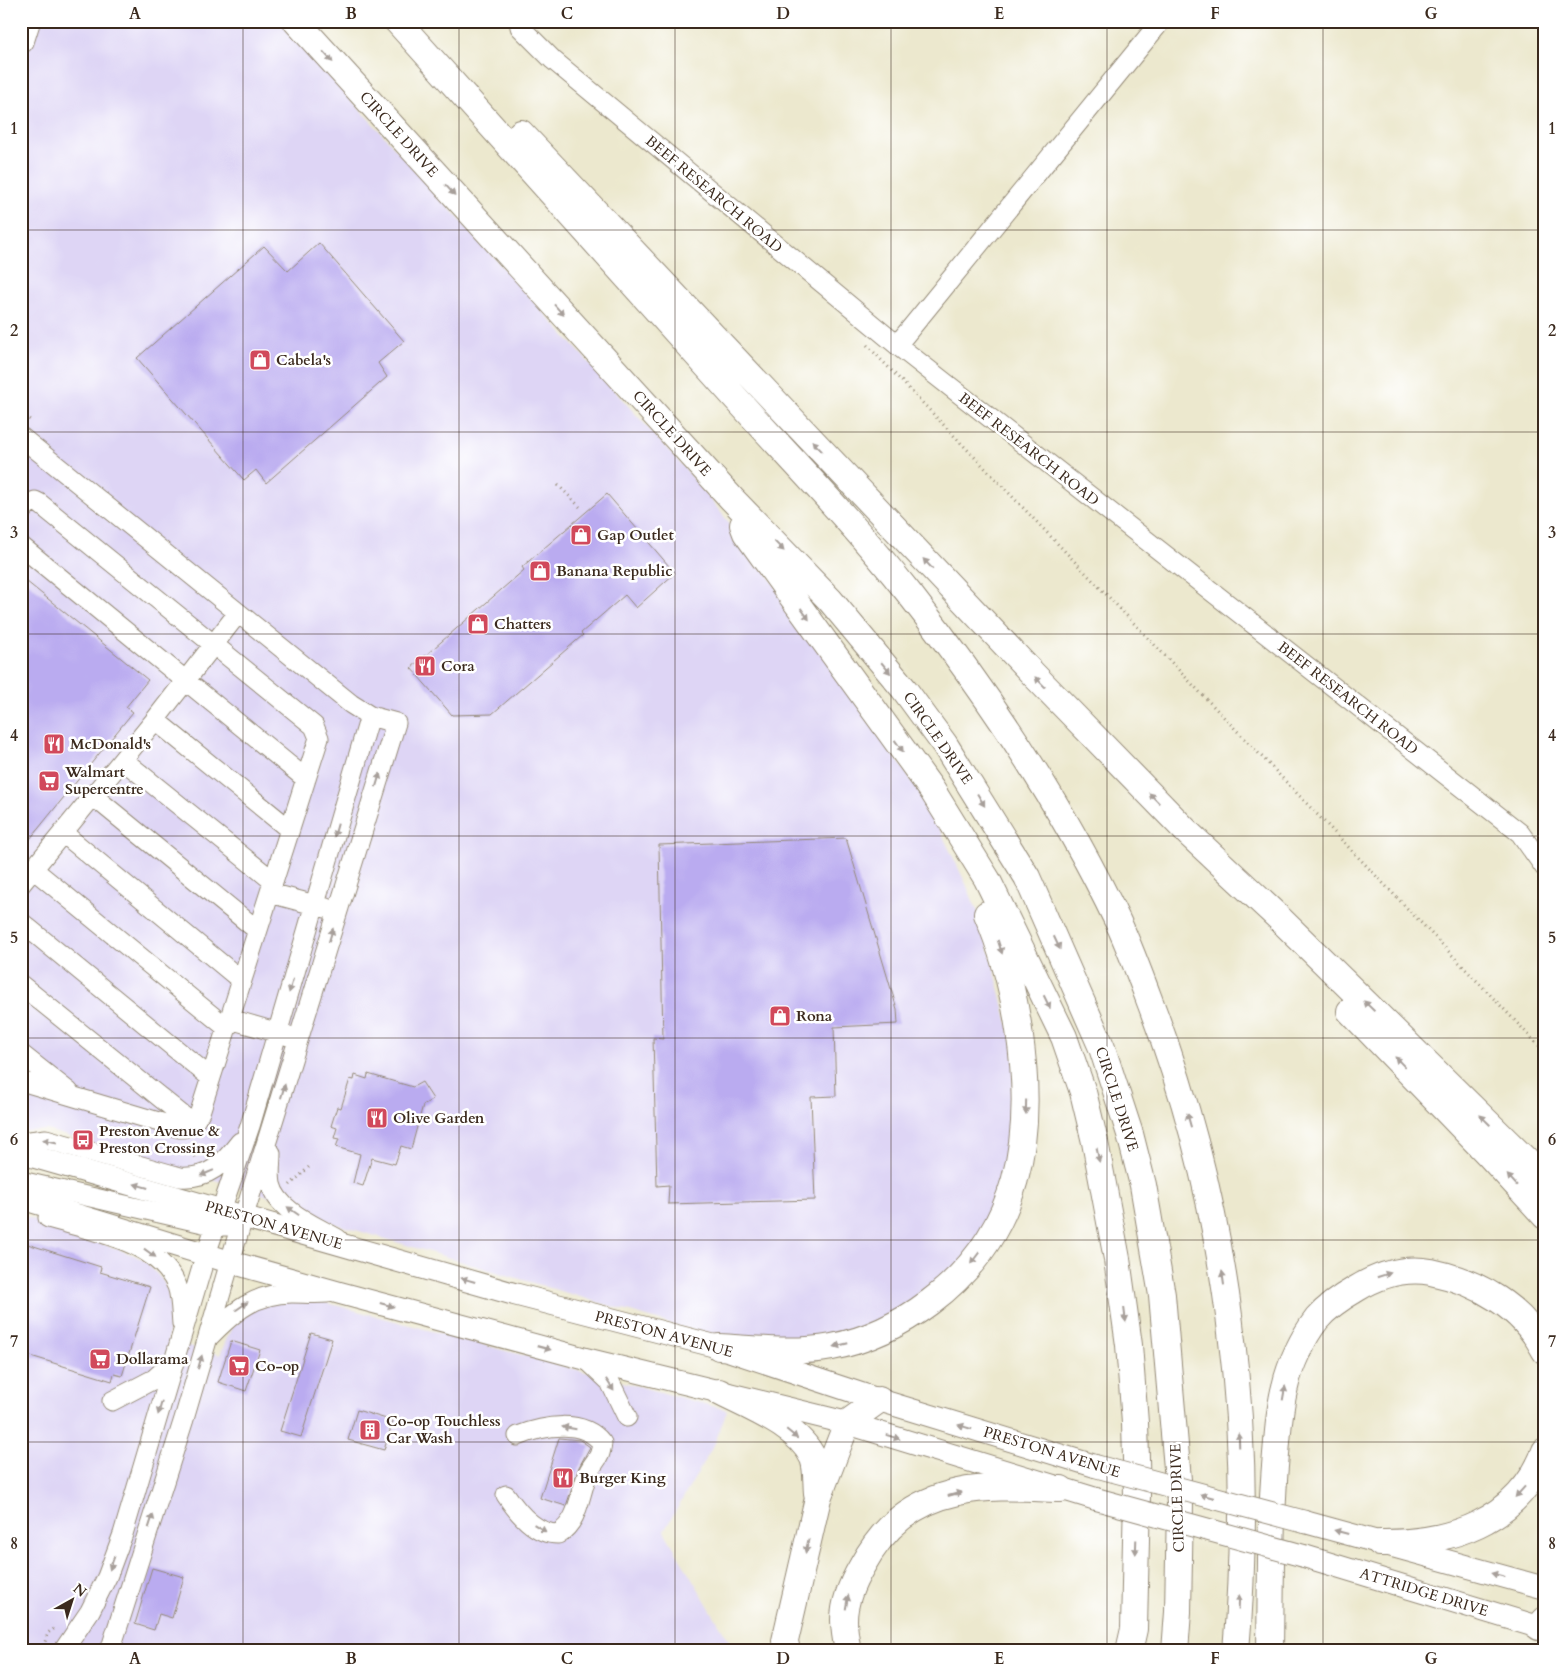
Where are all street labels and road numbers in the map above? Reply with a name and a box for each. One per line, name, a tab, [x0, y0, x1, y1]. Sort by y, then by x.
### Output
street label: CIRCLE DRIVE	[355, 87, 443, 181]
street label: BEEF RESEARCH ROAD	[641, 131, 787, 257]
street label: CIRCLE DRIVE	[628, 386, 716, 480]
street label: BEEF RESEARCH ROAD	[955, 388, 1103, 510]
street label: BEEF RESEARCH ROAD	[1274, 637, 1422, 759]
street label: CIRCLE DRIVE	[899, 688, 977, 788]
street label: CIRCLE DRIVE	[1091, 1044, 1143, 1154]
street label: PRESTON AVENUE	[203, 1196, 345, 1254]
street label: PRESTON AVENUE	[593, 1306, 735, 1362]
street label: PRESTON AVENUE	[981, 1422, 1123, 1482]
street label: CIRCLE DRIVE	[1165, 1443, 1189, 1553]
street label: ATTRIDGE DRIVE	[1357, 1563, 1491, 1621]

